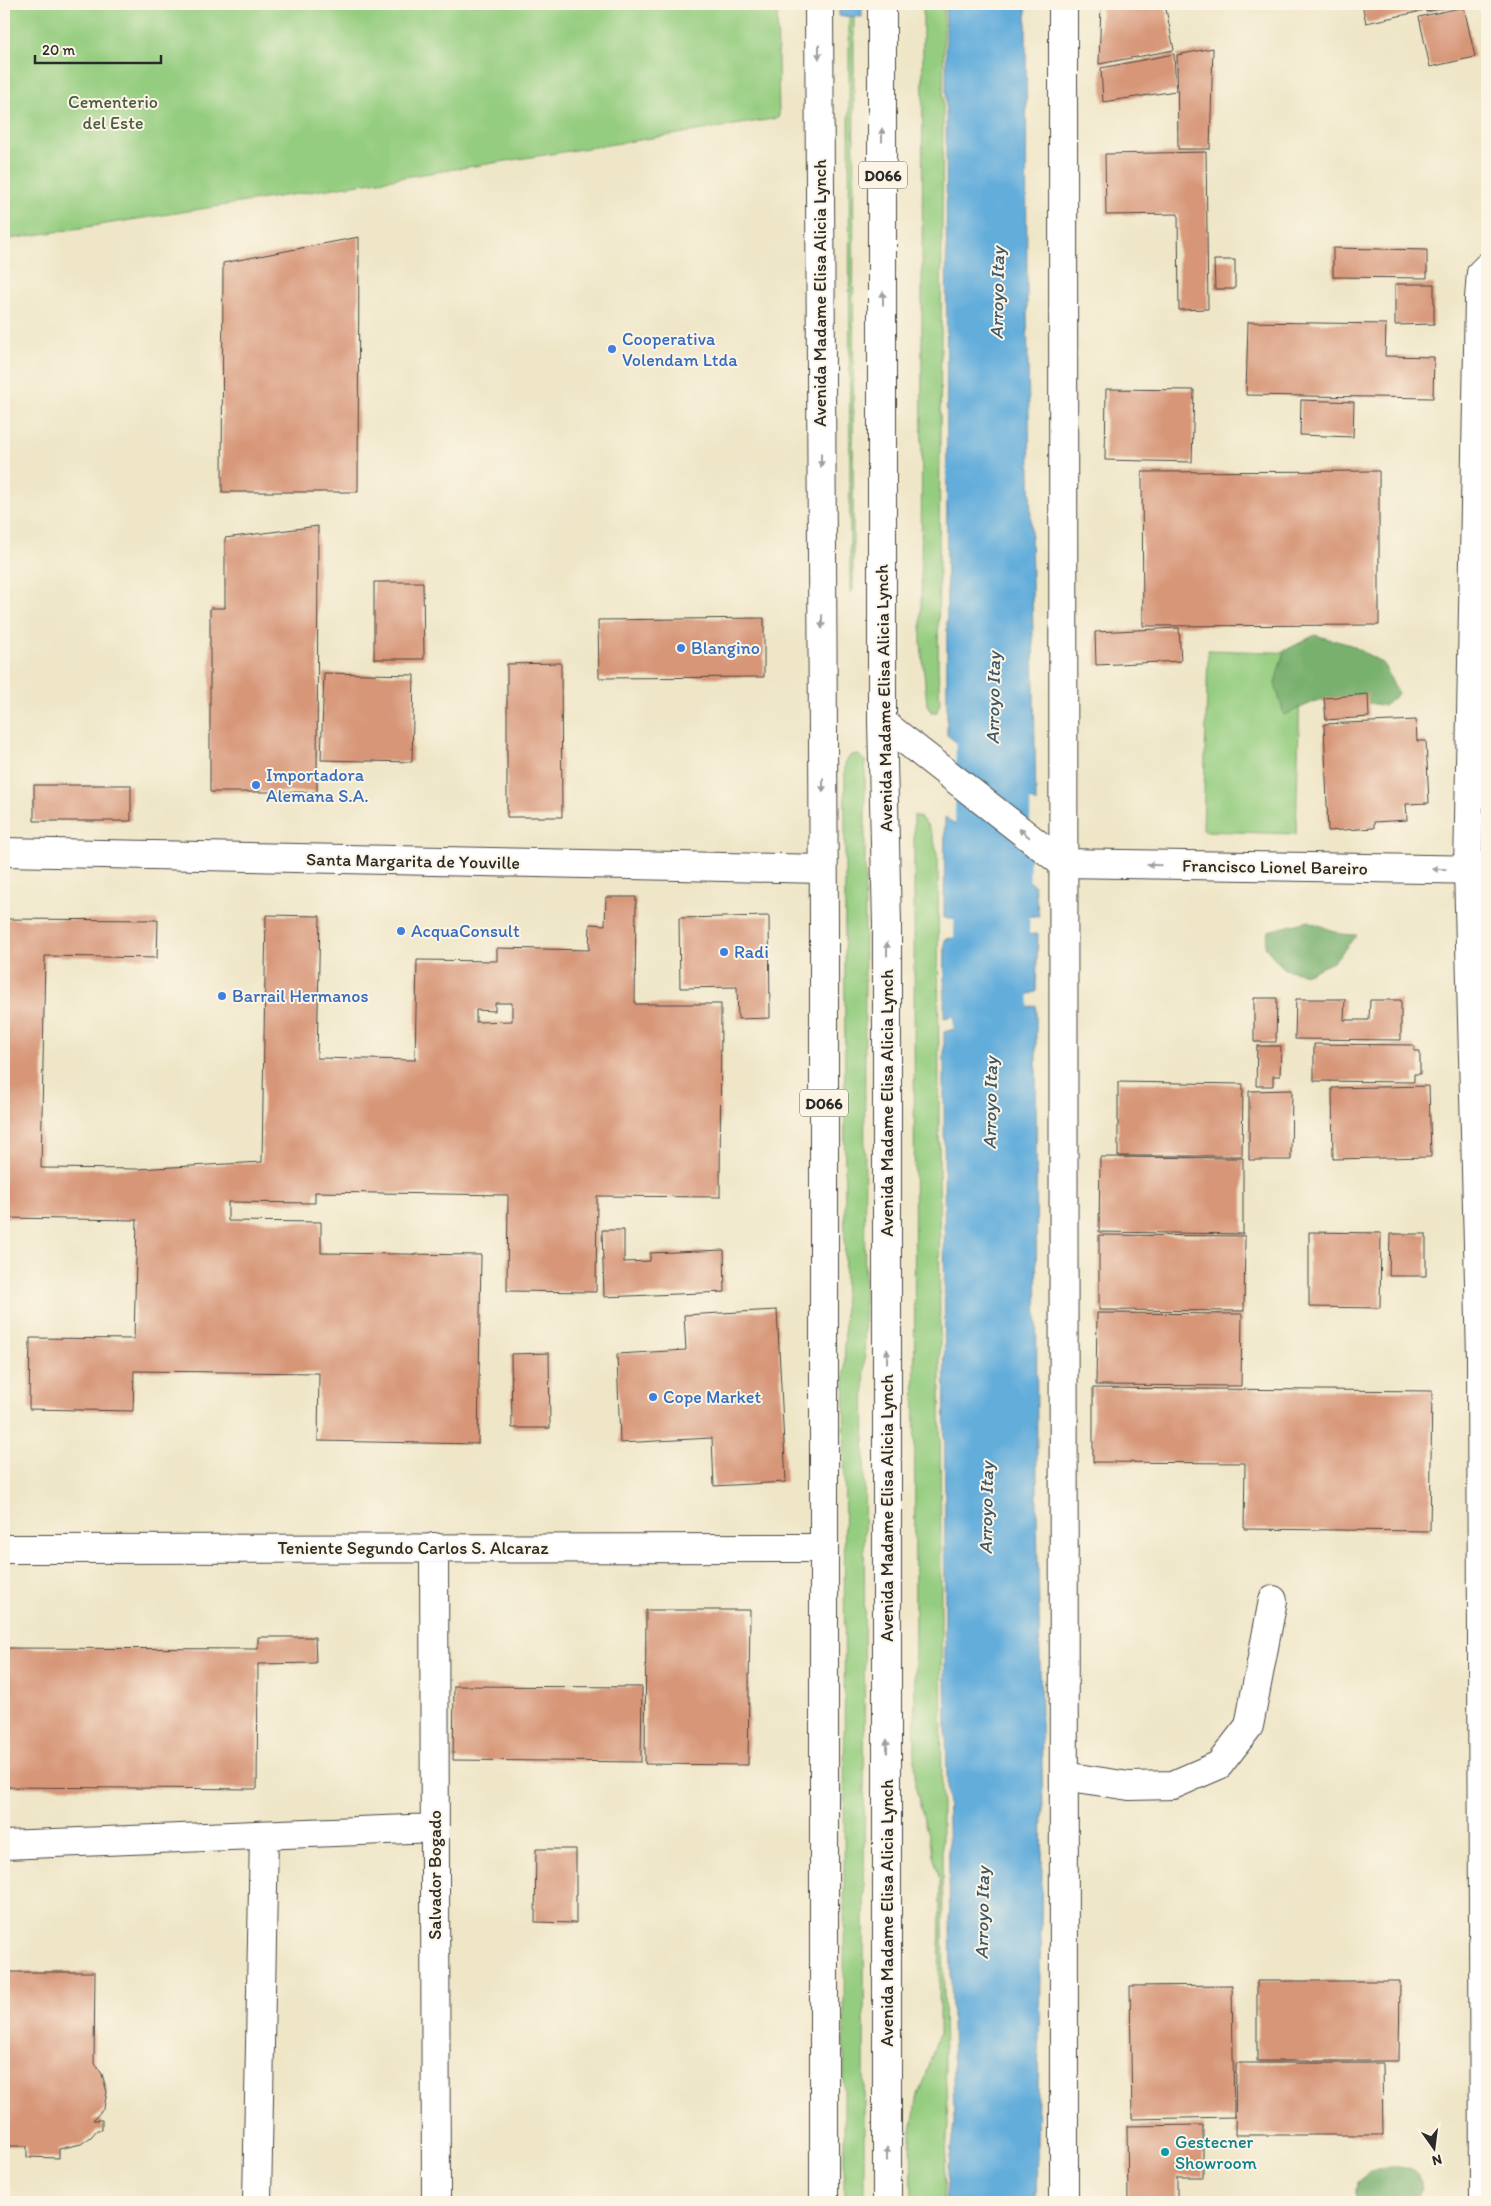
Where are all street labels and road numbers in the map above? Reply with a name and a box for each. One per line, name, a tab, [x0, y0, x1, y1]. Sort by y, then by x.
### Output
street label: Avenida Madame Elisa Alicia Lynch	[809, 159, 831, 427]
road number: D066	[859, 162, 907, 188]
street label: Avenida Madame Elisa Alicia Lynch	[871, 564, 897, 832]
street label: Santa Margarita de Youville	[306, 848, 520, 874]
street label: Francisco Lionel Bareiro	[1182, 854, 1368, 880]
street label: Avenida Madame Elisa Alicia Lynch	[876, 969, 898, 1237]
road number: D066	[800, 1090, 848, 1116]
street label: Avenida Madame Elisa Alicia Lynch	[876, 1374, 898, 1642]
street label: Teniente Segundo Carlos S. Alcaraz	[277, 1537, 549, 1559]
street label: Avenida Madame Elisa Alicia Lynch	[876, 1779, 898, 2047]
street label: Salvador Bogado	[424, 1810, 446, 1940]

